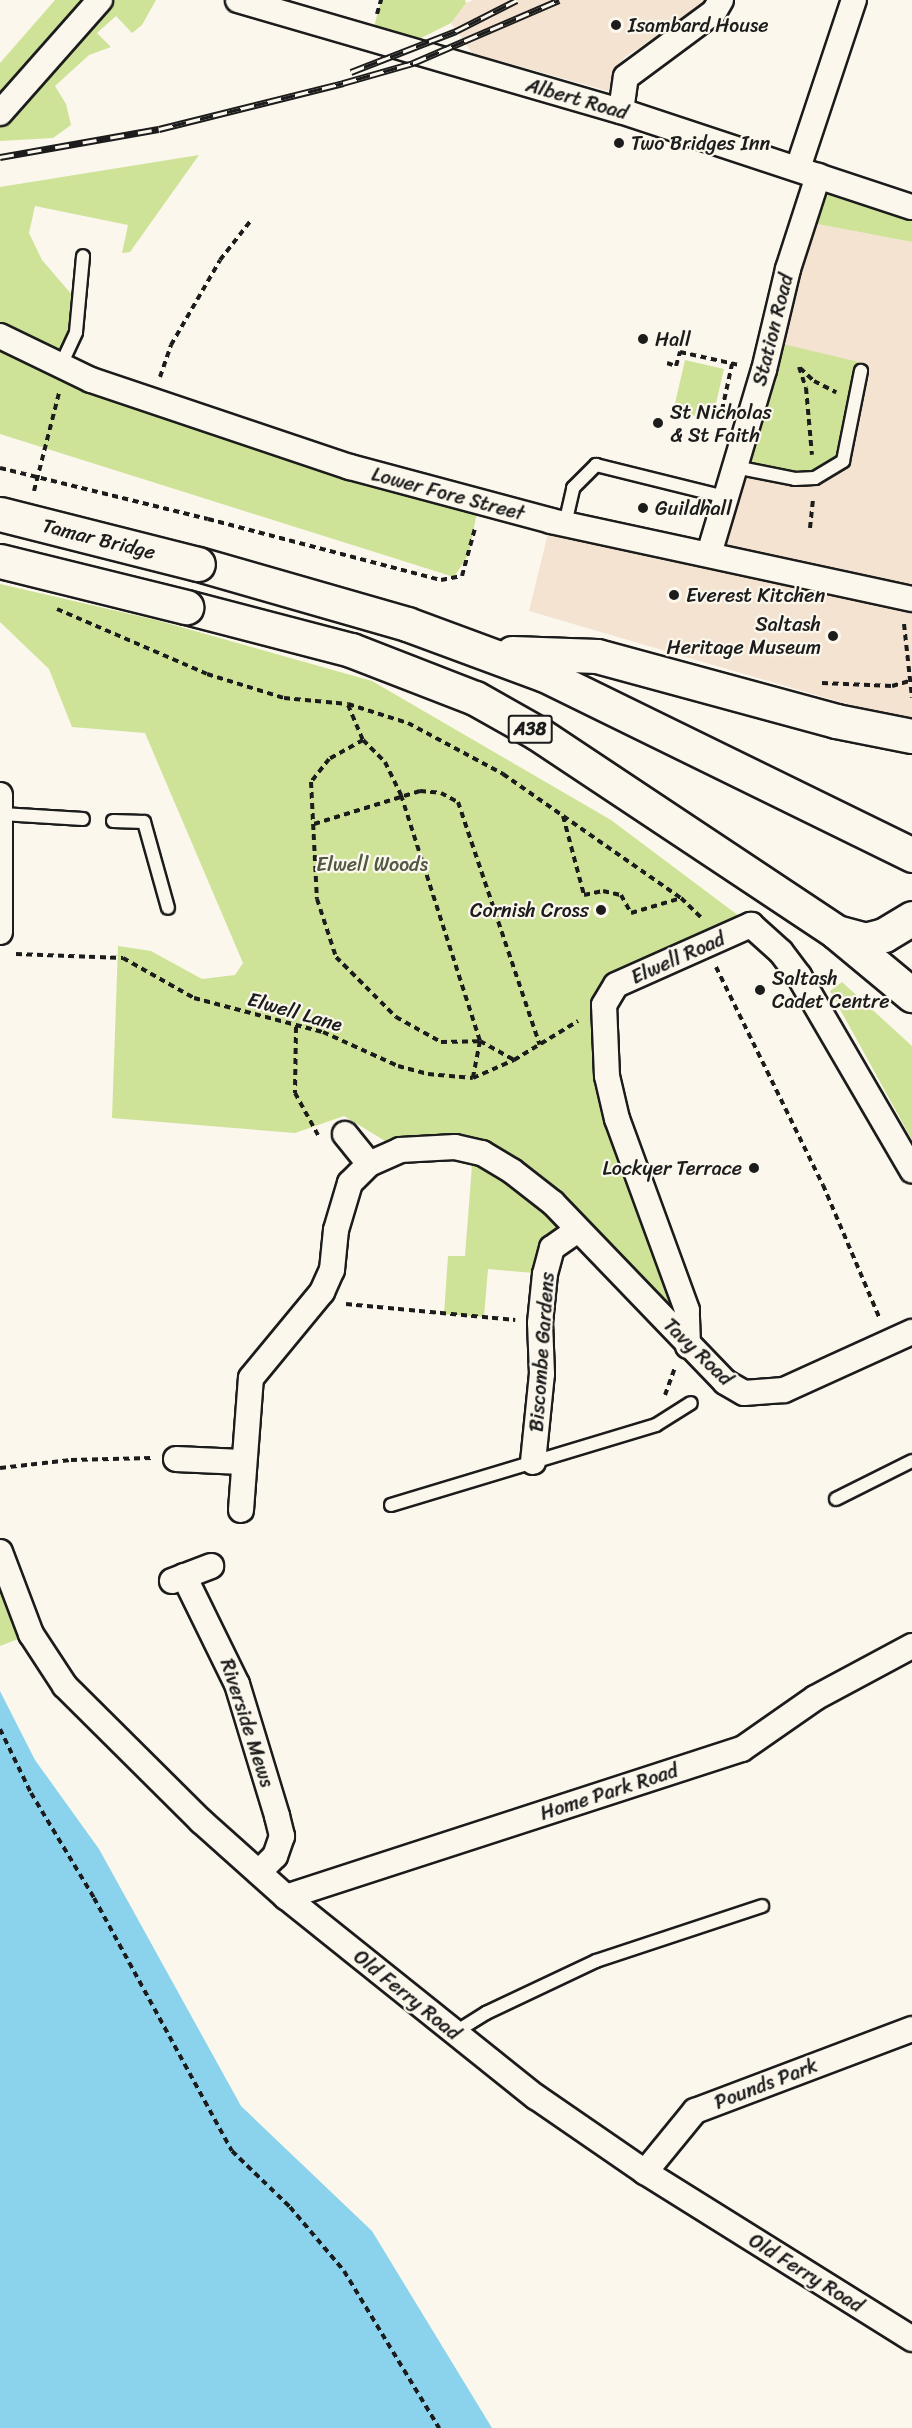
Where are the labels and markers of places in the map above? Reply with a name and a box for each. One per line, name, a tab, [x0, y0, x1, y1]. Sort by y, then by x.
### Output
place label: Isambard House	[628, 13, 769, 37]
marker: Isambard House	[609, 18, 623, 32]
place label: Two Bridges Inn	[631, 131, 771, 155]
marker: Two Bridges Inn	[612, 136, 626, 150]
place label: Hall	[655, 327, 691, 351]
marker: Hall	[636, 332, 650, 346]
place label: St Nicholas & St Faith	[670, 400, 771, 447]
marker: St Nicholas & St Faith	[651, 416, 665, 430]
place label: Guildhall	[655, 496, 732, 520]
marker: Guildhall	[636, 501, 650, 515]
place label: Everest Kitchen	[686, 583, 825, 607]
marker: Everest Kitchen	[667, 588, 681, 602]
place label: Saltash Heritage Museum	[666, 612, 821, 659]
marker: Saltash Heritage Museum	[826, 629, 840, 643]
place label: Cornish Cross	[470, 898, 589, 922]
marker: Cornish Cross	[594, 903, 608, 917]
place label: Saltash Cadet Centre	[772, 966, 890, 1013]
marker: Saltash Cadet Centre	[753, 983, 767, 997]
place label: Lockyer Terrace	[602, 1156, 742, 1180]
marker: Lockyer Terrace	[747, 1161, 761, 1175]

